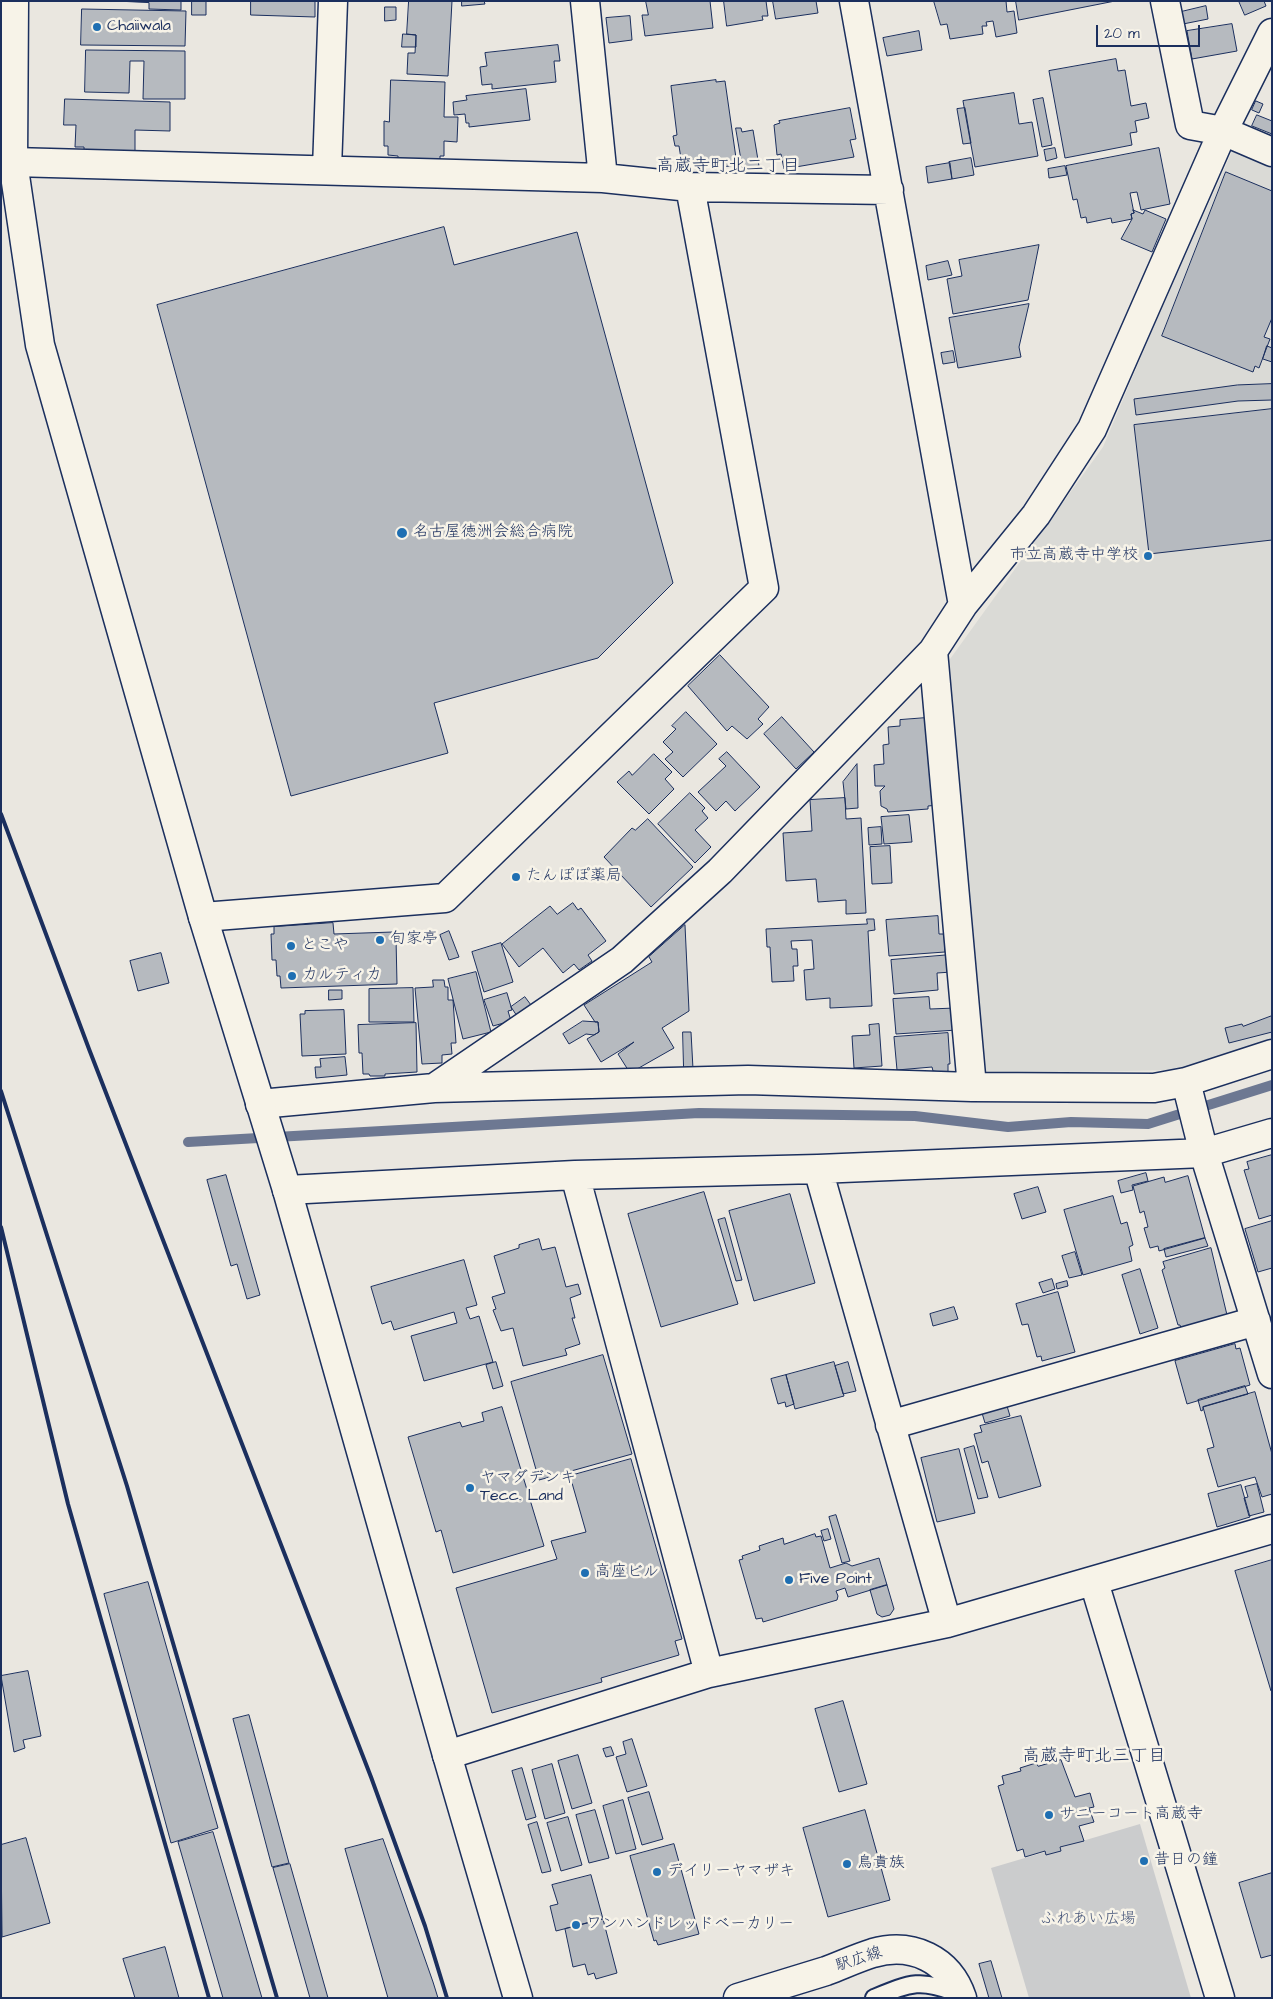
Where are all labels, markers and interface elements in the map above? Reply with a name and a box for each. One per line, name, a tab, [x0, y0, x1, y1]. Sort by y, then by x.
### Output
scale bar	[1098, 15, 1202, 47]
place label: Chaiiwala	[107, 17, 171, 37]
marker: Chaiiwala	[91, 21, 103, 33]
text: 20 m	[1104, 23, 1140, 44]
district label: 高蔵寺町北二丁目	[656, 156, 800, 178]
place label: 名古屋徳洲会総合病院	[413, 523, 573, 543]
marker: 名古屋徳洲会総合病院	[395, 526, 409, 540]
place label: 市立高蔵寺中学校	[1010, 546, 1138, 566]
marker: 市立高蔵寺中学校	[1142, 550, 1154, 562]
place label: たんぽぽ薬局	[526, 867, 622, 887]
marker: たんぽぽ薬局	[510, 871, 522, 883]
place label: 旬家亭	[390, 930, 438, 950]
marker: 旬家亭	[374, 934, 386, 946]
place label: とこや	[301, 936, 349, 956]
marker: とこや	[285, 940, 297, 952]
place label: カルティカ	[302, 966, 382, 986]
marker: カルティカ	[286, 970, 298, 982]
place label: ヤマダデンキ Tecc. Land	[480, 1469, 576, 1507]
marker: ヤマダデンキ Tecc. Land	[464, 1482, 476, 1494]
place label: 高座ビル	[595, 1563, 659, 1583]
marker: 高座ビル	[579, 1567, 591, 1579]
place label: Five Point	[799, 1570, 872, 1590]
marker: Five Point	[783, 1574, 795, 1586]
district label: 高蔵寺町北三丁目	[1022, 1746, 1166, 1768]
place label: サニーコート高蔵寺	[1059, 1805, 1203, 1825]
marker: サニーコート高蔵寺	[1043, 1809, 1055, 1821]
place label: 昔日の鐘	[1154, 1851, 1218, 1871]
place label: 鳥貴族	[857, 1854, 905, 1874]
marker: 昔日の鐘	[1138, 1855, 1150, 1867]
marker: 鳥貴族	[841, 1858, 853, 1870]
place label: デイリーヤマザキ	[667, 1862, 795, 1882]
marker: デイリーヤマザキ	[651, 1866, 663, 1878]
park label: ふれあい広場	[1040, 1910, 1136, 1930]
place label: ワンハンドレッドベーカリー	[586, 1915, 794, 1935]
marker: ワンハンドレッドベーカリー	[570, 1919, 582, 1931]
street label: 駅広線	[833, 1943, 885, 1977]

